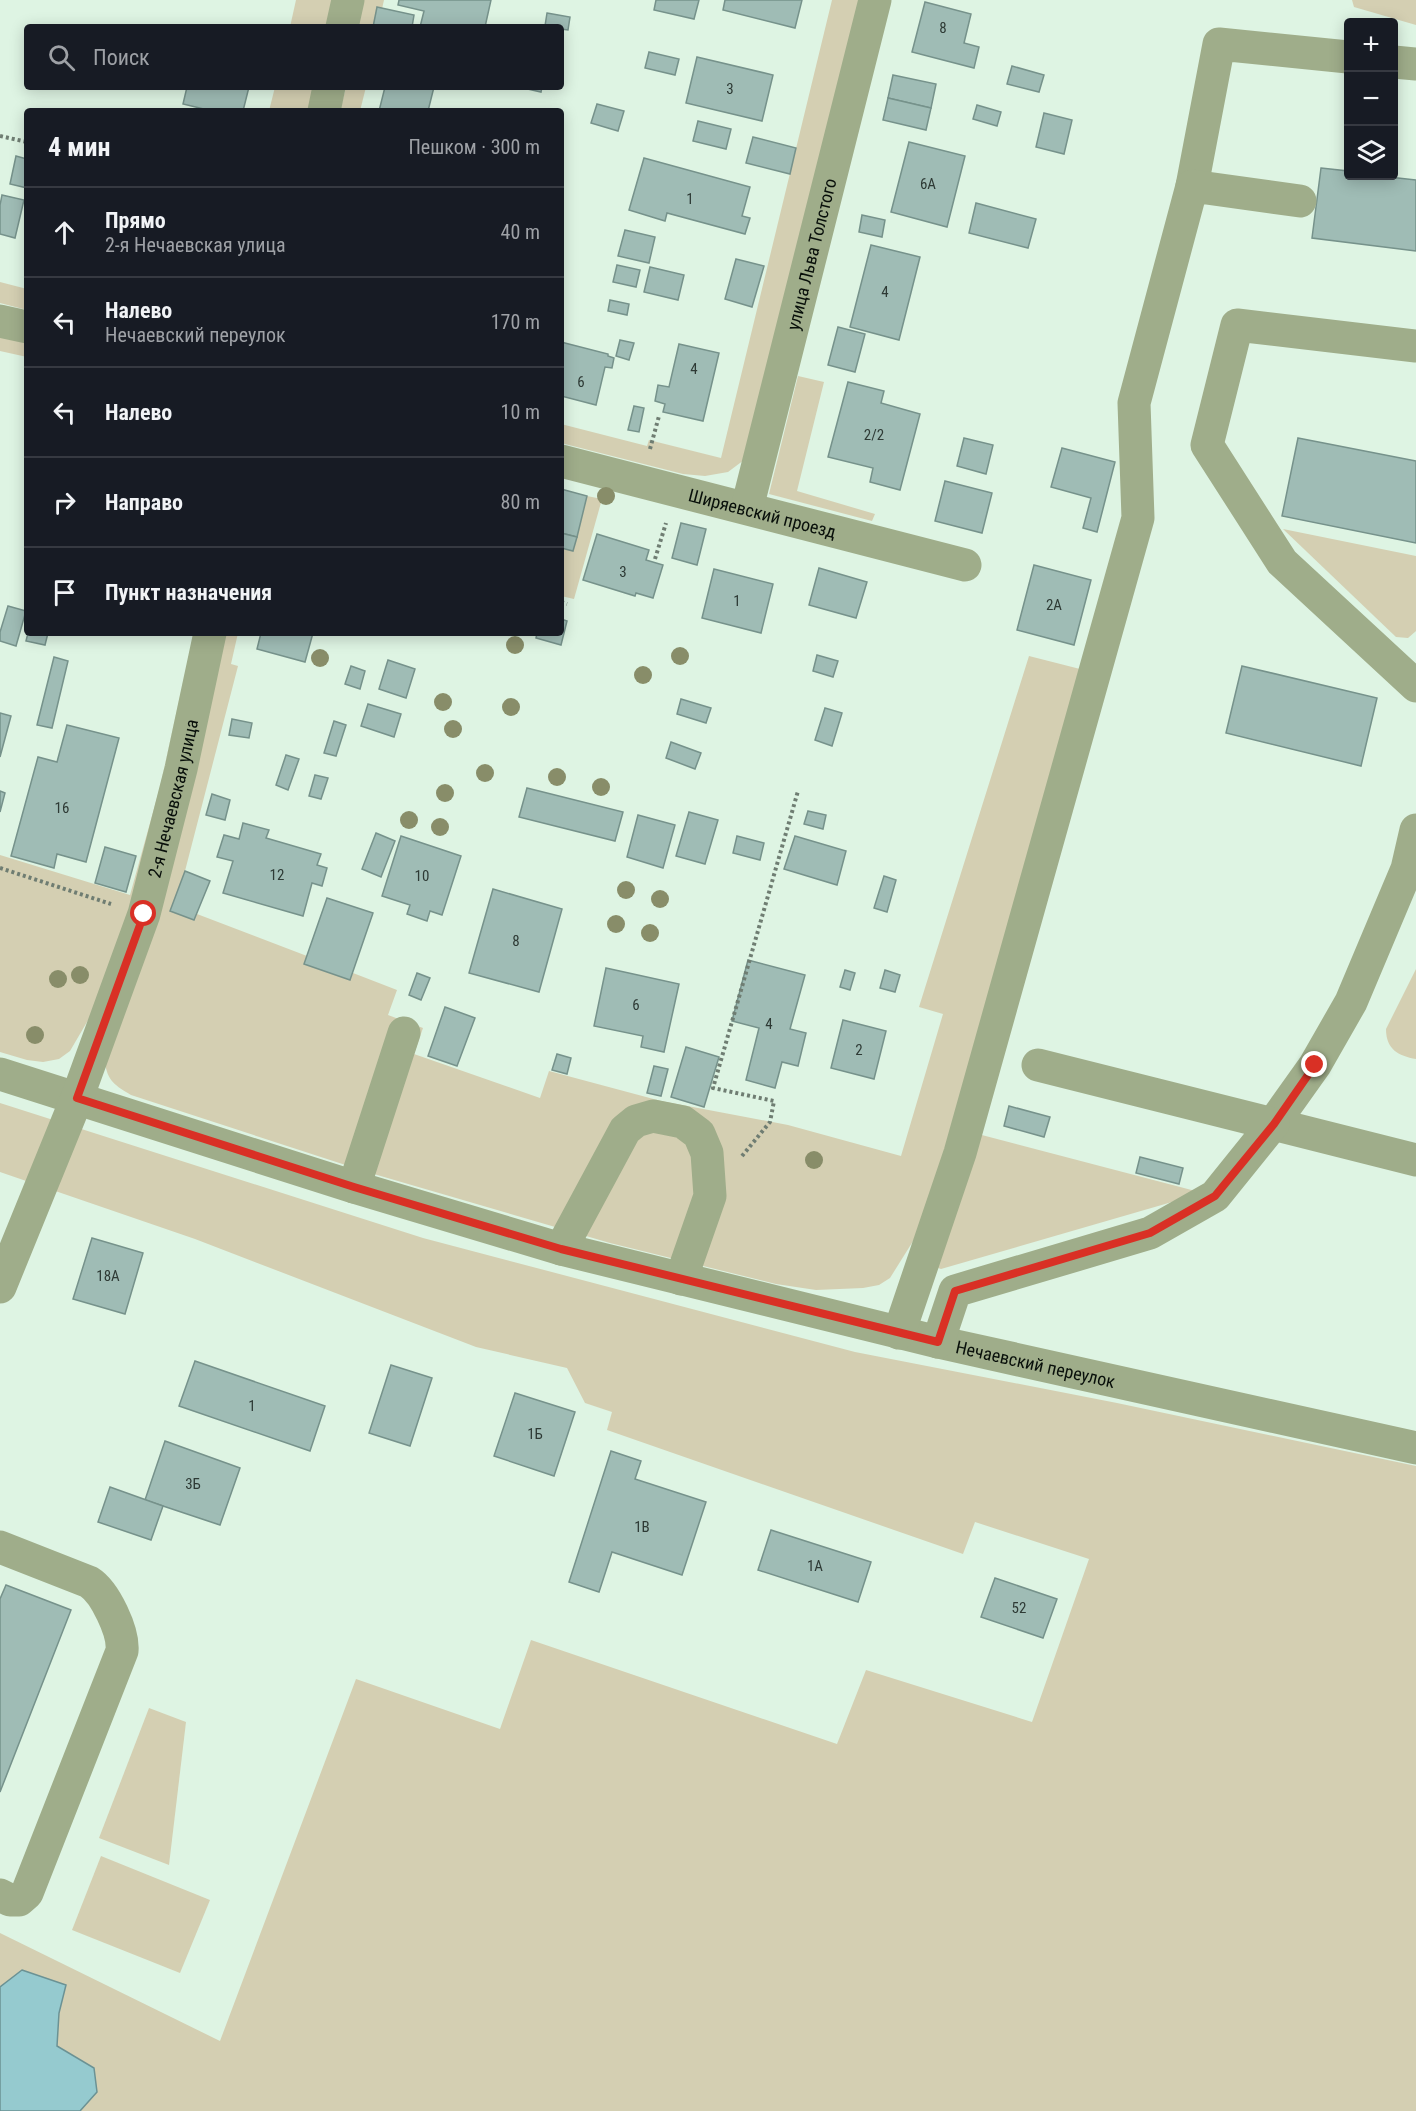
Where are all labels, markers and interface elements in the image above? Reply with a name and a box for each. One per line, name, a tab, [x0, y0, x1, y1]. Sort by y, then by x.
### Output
map controls	[1344, 18, 1398, 180]
button: +	[1344, 18, 1398, 72]
house number: 8	[939, 19, 947, 37]
search box	[24, 24, 564, 90]
icon: search	[45, 41, 78, 74]
text: Поиск	[93, 45, 150, 70]
button: −	[1344, 72, 1398, 126]
house number: 3	[726, 80, 734, 98]
button: layers	[1344, 126, 1398, 180]
text: 4 мин	[48, 132, 110, 162]
text: Пешком · 300 m	[408, 135, 540, 159]
house number: 6А	[920, 175, 936, 193]
street label: улица Льва Толстого	[782, 176, 840, 332]
house number: 1	[686, 190, 694, 208]
text: Прямо	[105, 208, 166, 233]
icon: ahead	[48, 216, 81, 249]
text: 40 m	[501, 220, 540, 244]
text: 2-я Нечаевская улица	[105, 233, 286, 257]
house number: 4	[881, 283, 889, 301]
text: Налево	[105, 298, 172, 323]
icon: left	[48, 306, 81, 339]
text: 170 m	[491, 310, 540, 334]
text: Нечаевский переулок	[105, 323, 286, 347]
house number: 4	[690, 360, 698, 378]
house number: 6	[577, 373, 585, 391]
icon: left	[48, 396, 81, 429]
text: Налево	[105, 400, 172, 425]
text: 10 m	[501, 400, 540, 424]
house number: 2/2	[864, 426, 884, 444]
street label: Ширяевский проезд	[686, 484, 839, 542]
icon: right	[48, 486, 81, 519]
text: Направо	[105, 490, 183, 515]
text: 80 m	[501, 490, 540, 514]
house number: 3	[619, 563, 627, 581]
icon: arrive	[48, 576, 81, 609]
text: Пункт назначения	[105, 580, 272, 605]
house number: 1	[733, 592, 741, 610]
house number: 2А	[1046, 596, 1062, 614]
street label: 2-я Нечаевская улица	[143, 717, 202, 880]
house number: 16	[55, 799, 69, 817]
house number: 12	[270, 866, 284, 884]
house number: 10	[415, 867, 429, 885]
route start	[130, 900, 156, 926]
house number: 8	[512, 932, 520, 950]
house number: 6	[632, 996, 640, 1014]
house number: 4	[765, 1015, 773, 1033]
house number: 2	[855, 1041, 863, 1059]
route end	[1301, 1051, 1327, 1077]
house number: 18А	[96, 1267, 120, 1285]
street label: Нечаевский переулок	[954, 1336, 1118, 1392]
house number: 1	[248, 1397, 256, 1415]
house number: 1Б	[527, 1425, 543, 1443]
house number: 3Б	[185, 1475, 201, 1493]
house number: 1В	[634, 1518, 650, 1536]
house number: 1А	[807, 1557, 823, 1575]
house number: 52	[1012, 1599, 1026, 1617]

